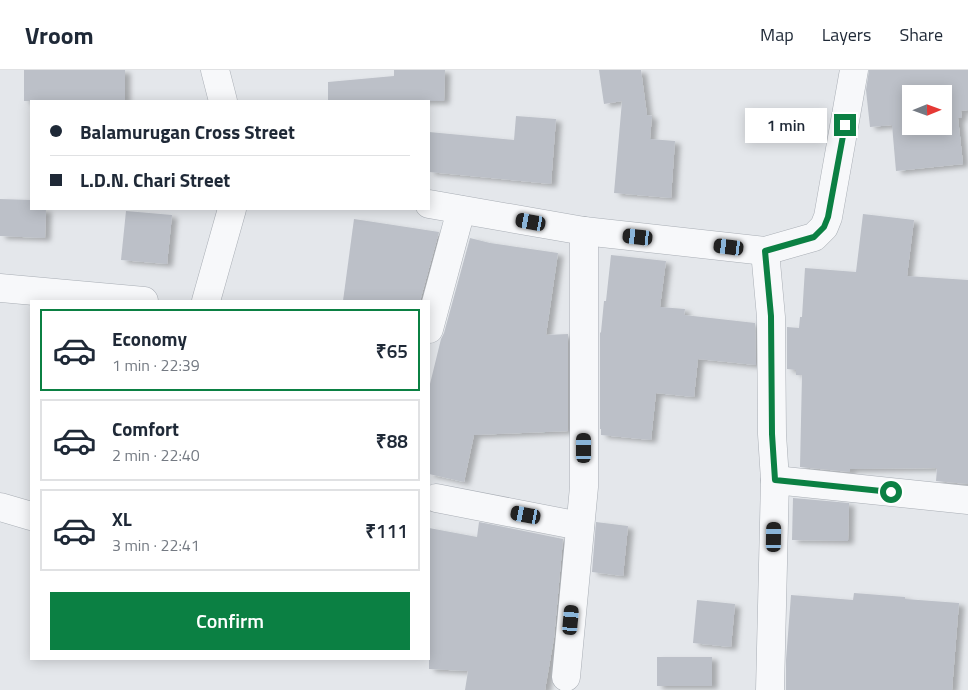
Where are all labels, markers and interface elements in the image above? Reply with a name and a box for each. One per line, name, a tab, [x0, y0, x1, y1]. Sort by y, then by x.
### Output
text: Vroom	[25, 17, 94, 53]
text: Map	[760, 21, 794, 48]
text: Layers	[822, 21, 871, 48]
text: Share	[899, 21, 943, 48]
north arrow	[902, 85, 952, 135]
map controls	[902, 85, 952, 135]
callout: 1 min	[745, 108, 828, 142]
text: 1 min	[767, 113, 805, 137]
route end	[834, 114, 856, 136]
text: Balamurugan Cross Street	[80, 117, 295, 146]
text: L.D.N. Chari Street	[80, 165, 230, 194]
car	[514, 212, 547, 232]
car	[622, 228, 653, 246]
car	[713, 238, 744, 256]
text: Economy	[112, 324, 187, 353]
icon: car	[52, 328, 97, 373]
text: ₹65	[376, 336, 408, 365]
text: 1 min · 22:39	[112, 353, 200, 377]
text: Comfort	[112, 414, 179, 443]
icon: car	[52, 418, 97, 463]
text: ₹88	[376, 426, 408, 455]
car	[576, 433, 591, 463]
text: 2 min · 22:40	[112, 443, 200, 467]
route start	[880, 481, 902, 503]
text: XL	[112, 504, 132, 533]
car	[509, 505, 542, 525]
icon: car	[52, 508, 97, 553]
text: ₹111	[365, 516, 408, 545]
car	[766, 522, 781, 552]
text: 3 min · 22:41	[112, 533, 200, 557]
button: Confirm	[50, 592, 410, 650]
car	[562, 604, 579, 636]

